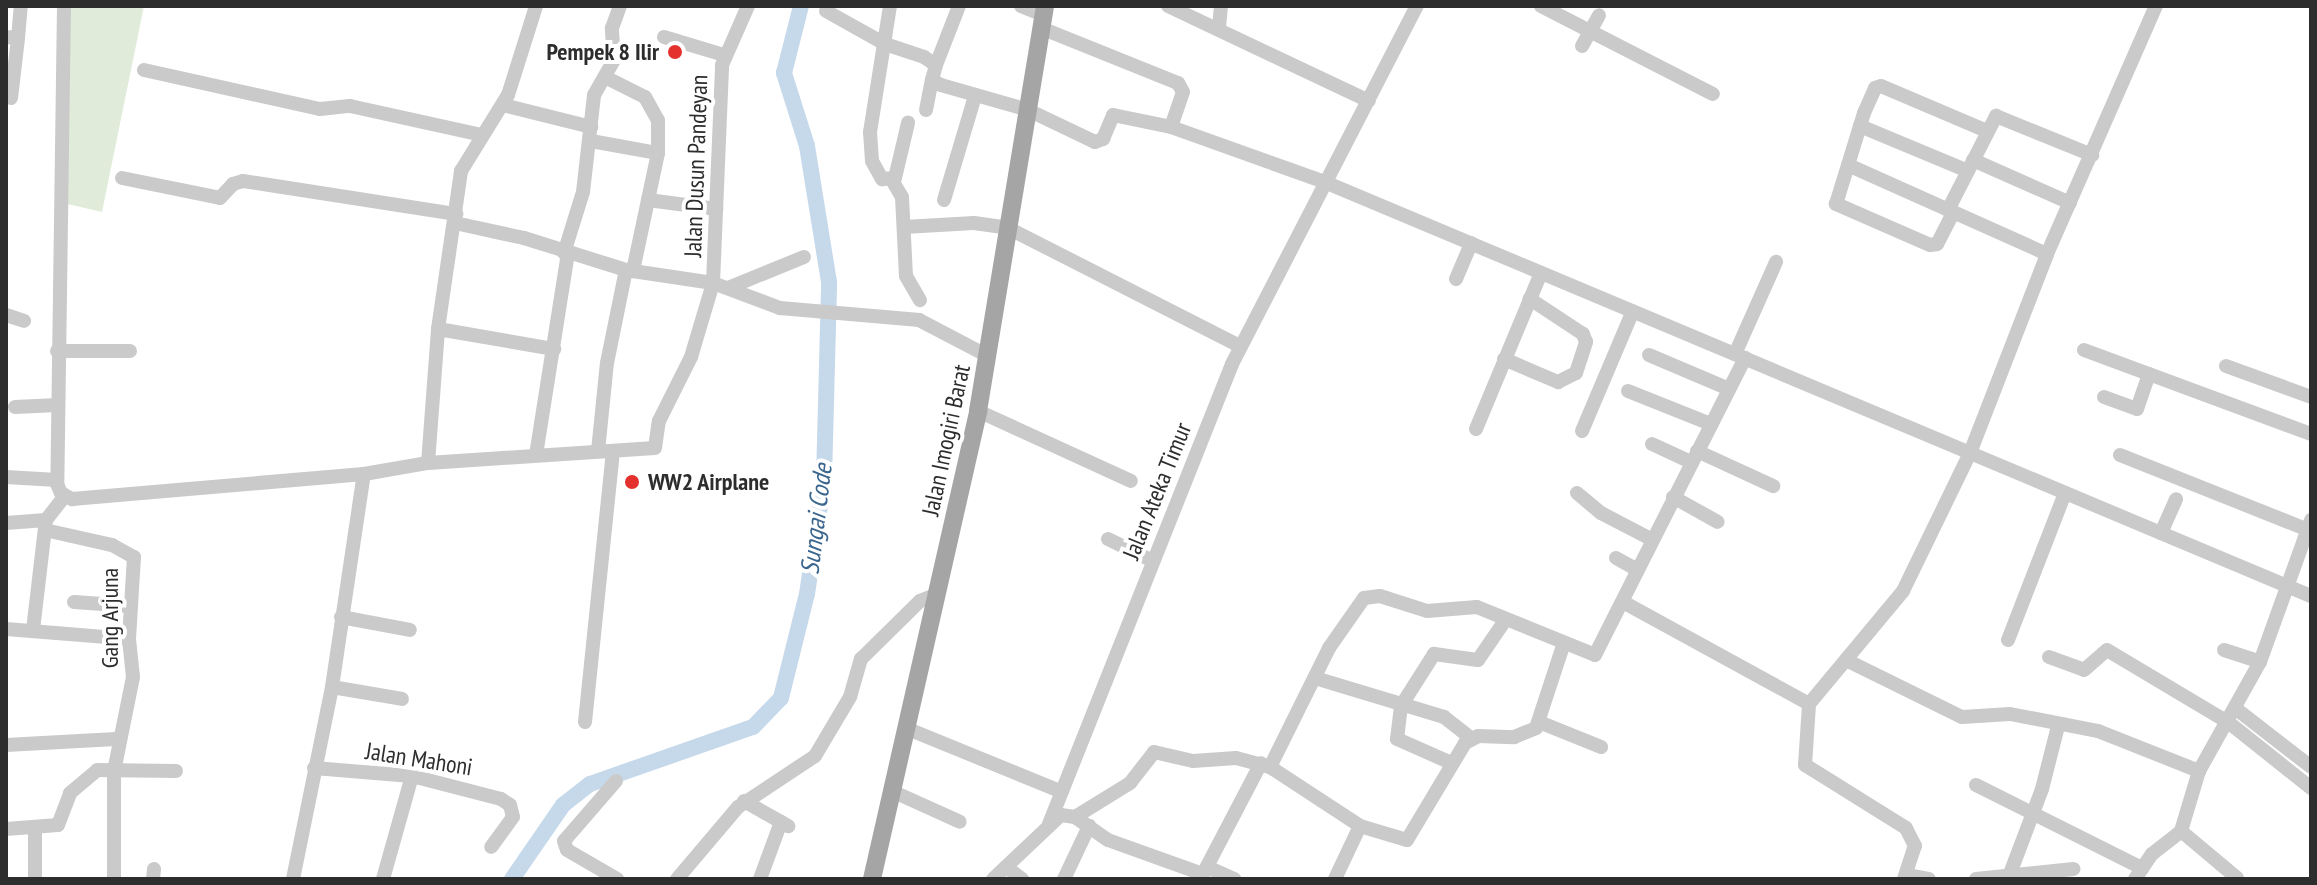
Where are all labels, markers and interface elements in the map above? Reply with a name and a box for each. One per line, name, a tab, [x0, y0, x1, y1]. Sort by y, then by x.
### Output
place label: Pempek 8 Ilir	[546, 38, 659, 66]
marker: Pempek 8 Ilir	[666, 43, 684, 61]
street label: Jalan Dusun Pandeyan	[678, 74, 714, 258]
street label: Jalan Imogiri Barat	[916, 362, 976, 518]
street label: Jalan Ateka Timur	[1116, 418, 1198, 564]
water label: Sungai Code	[794, 462, 838, 576]
place label: WW2 Airplane	[648, 468, 770, 496]
marker: WW2 Airplane	[623, 473, 641, 491]
street label: Gang Arjuna	[96, 567, 124, 669]
street label: Jalan Mahoni	[364, 736, 474, 782]

